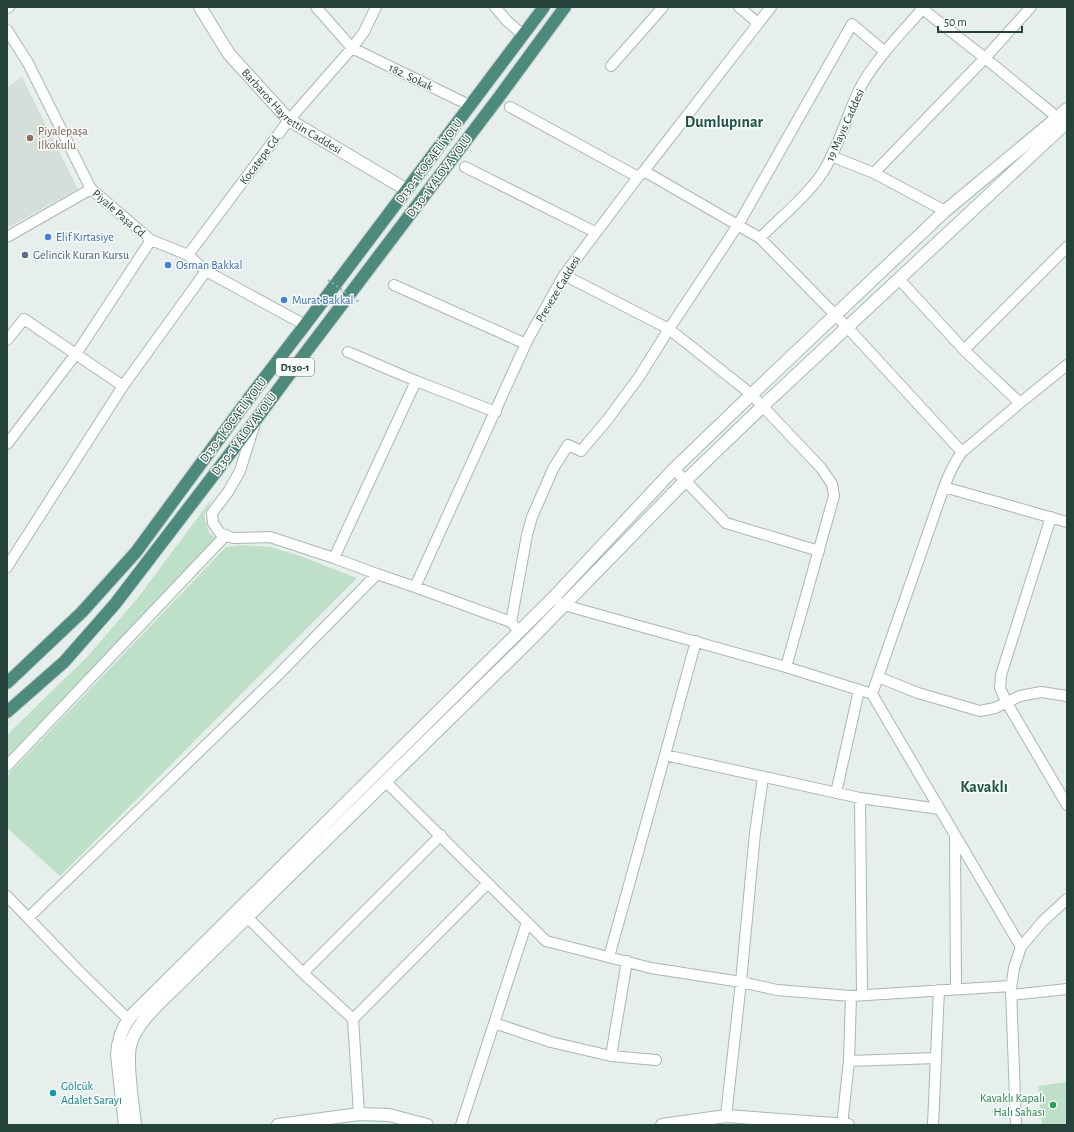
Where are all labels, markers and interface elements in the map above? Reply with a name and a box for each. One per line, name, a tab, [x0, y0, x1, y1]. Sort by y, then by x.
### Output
scale bar	[938, 8, 1022, 34]
text: 50 m	[944, 16, 967, 28]
street label: 182. Sokak	[387, 61, 435, 93]
street label: Barbaros Hayrettin Caddesi	[239, 66, 344, 156]
street label: 19 Mayıs Caddesi	[824, 87, 867, 163]
district label: Dumlupınar	[685, 114, 764, 130]
street label: D130-1 KOCAELİ YOLU	[393, 116, 465, 205]
place label: Piyalepaşa İlkokulu	[38, 125, 88, 151]
street label: Kocatepe Cd.	[237, 131, 283, 187]
marker: Piyalepaşa İlkokulu	[25, 133, 35, 143]
street label: D130-1 YALOVA YOLU	[404, 133, 474, 219]
street label: Piyale Paşa Cd.	[90, 187, 150, 242]
place label: Elif Kırtasiye	[56, 231, 114, 244]
marker: Elif Kırtasiye	[43, 232, 53, 242]
place label: Gelincik Kuran Kursu	[33, 249, 129, 261]
marker: Gelincik Kuran Kursu	[20, 250, 30, 260]
street label: Preveze Caddesi	[533, 254, 583, 324]
place label: Osman Bakkal	[176, 259, 242, 271]
marker: Osman Bakkal	[163, 260, 173, 270]
place label: Murat Bakkal	[292, 294, 354, 306]
marker: Murat Bakkal	[279, 295, 289, 305]
road number: D130-1	[276, 358, 314, 376]
street label: D130-1 KOCAELİ YOLU	[197, 375, 269, 464]
street label: D130-1 YALOVA YOLU	[209, 391, 279, 477]
district label: Kavaklı	[960, 779, 1008, 795]
place label: Gölcük Adalet Sarayı	[61, 1080, 122, 1107]
marker: Gölcük Adalet Sarayı	[48, 1088, 58, 1098]
place label: Kavaklı Kapalı Halı Sahası	[980, 1092, 1045, 1118]
marker: Kavaklı Kapalı Halı Sahası	[1048, 1100, 1058, 1110]

